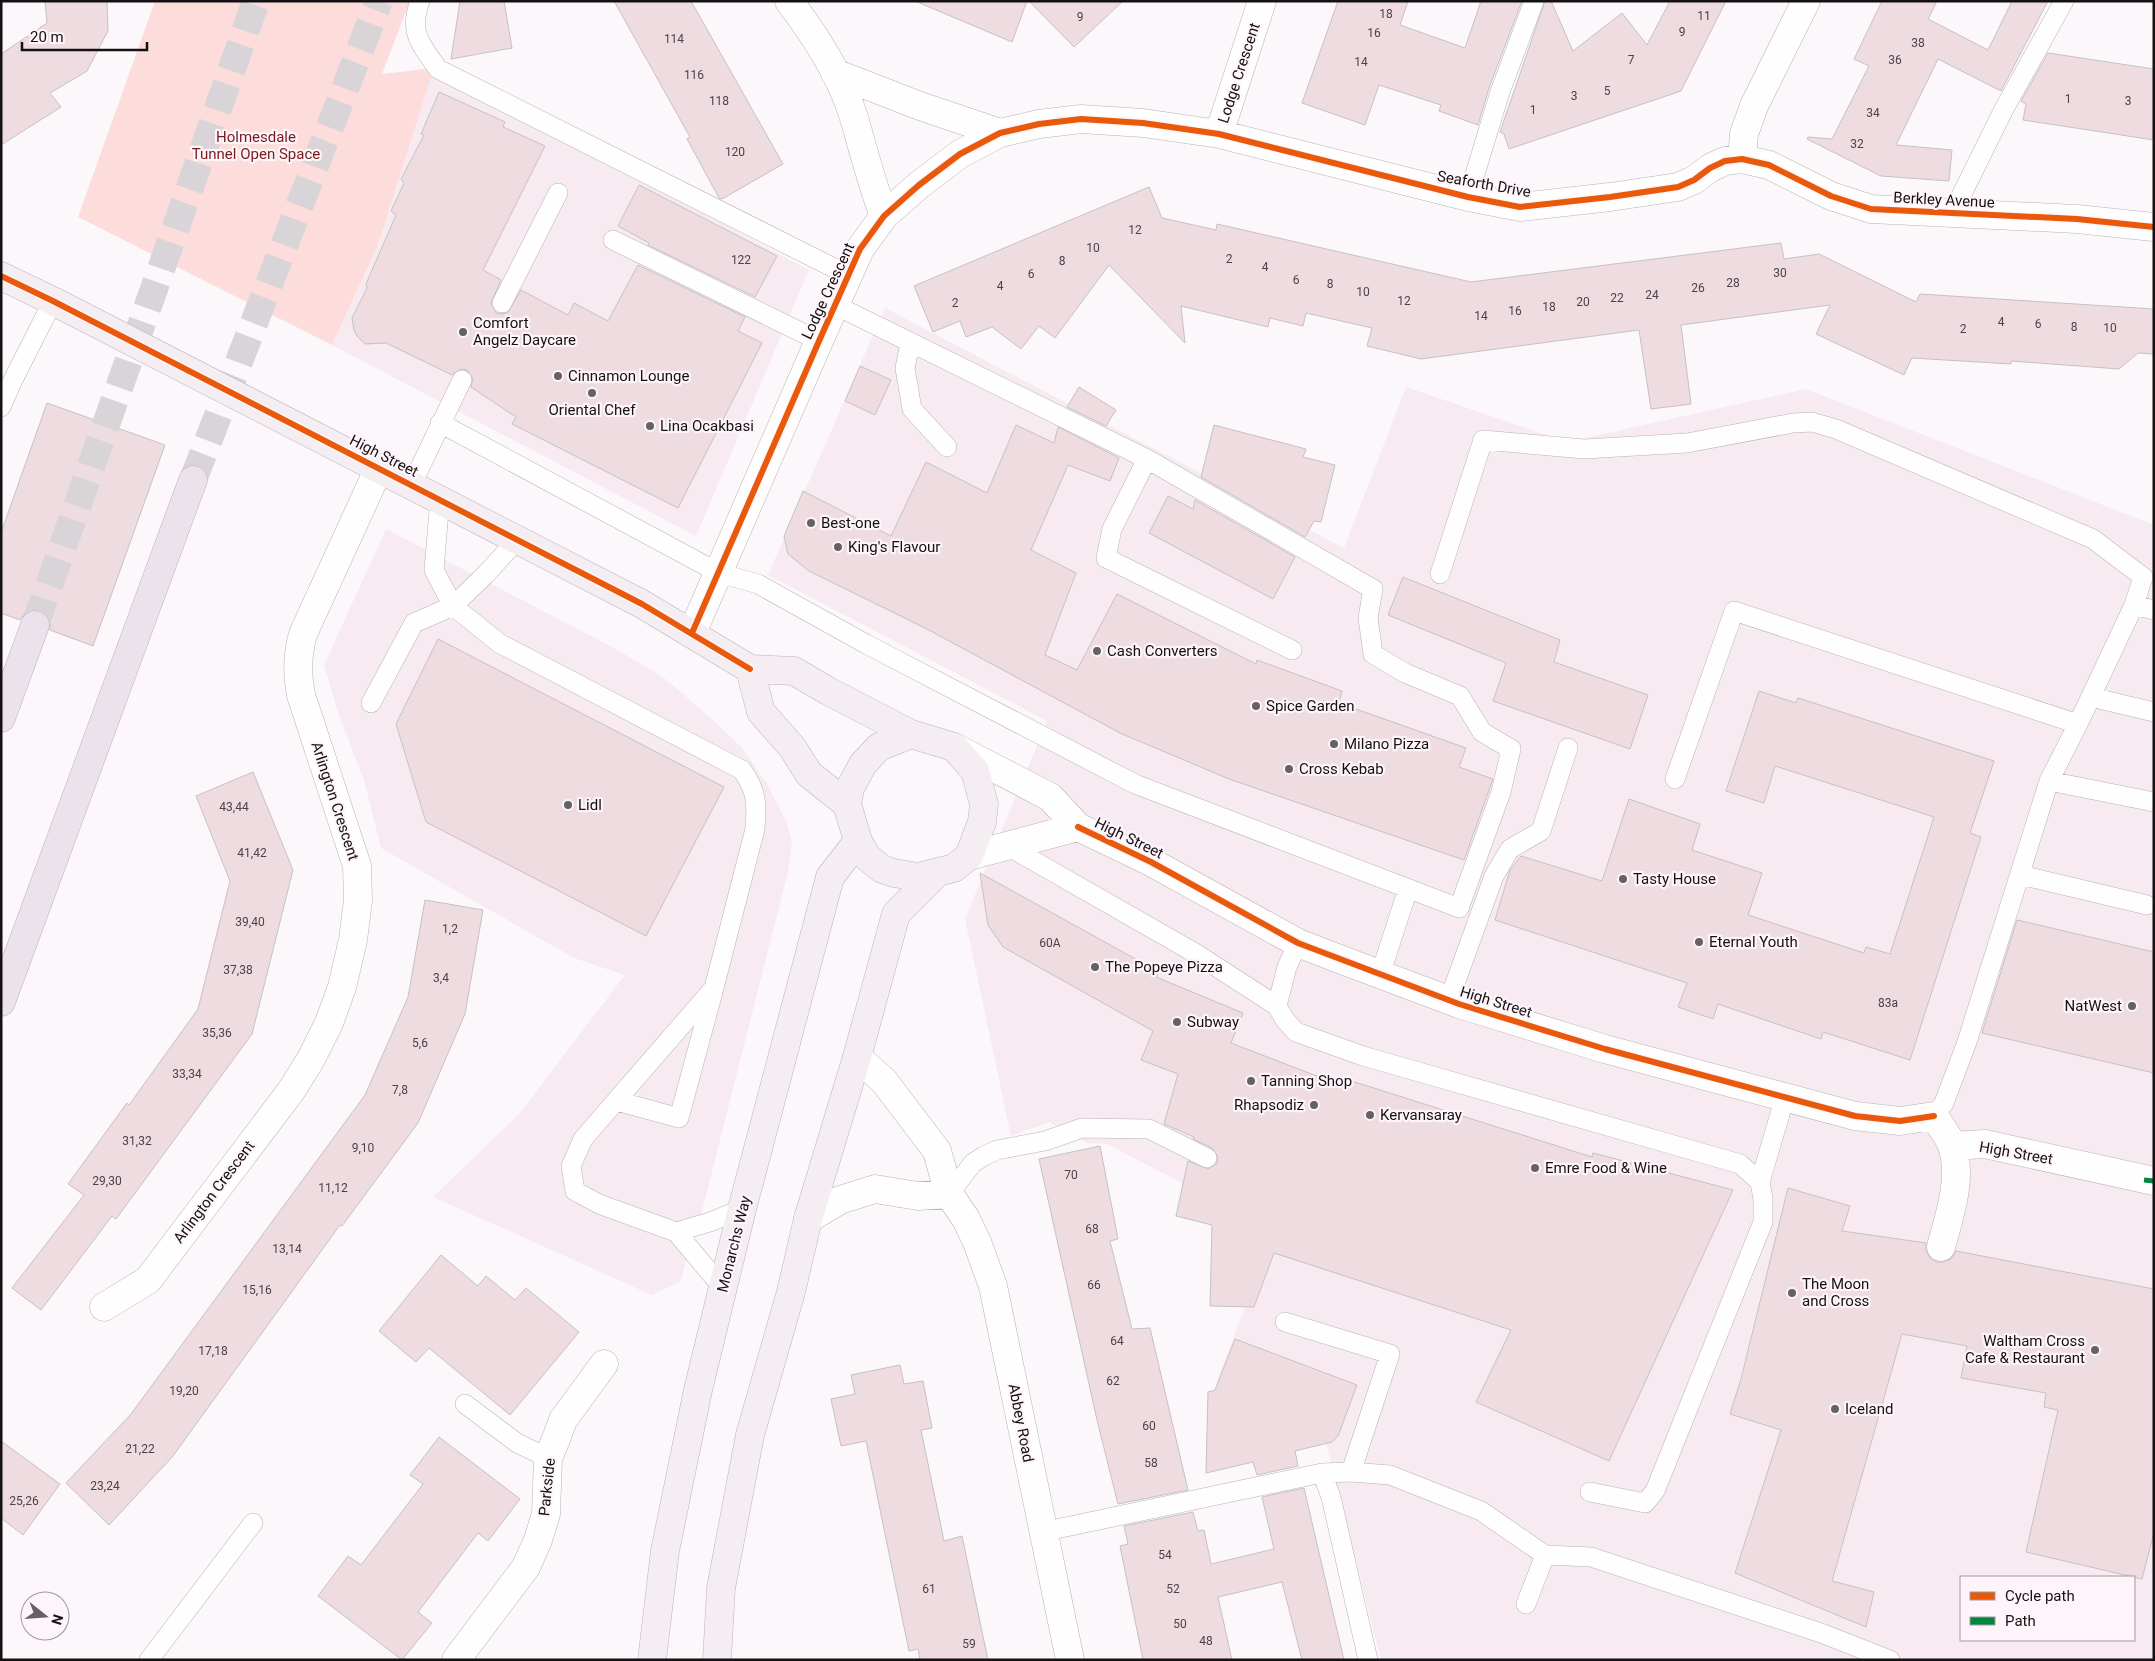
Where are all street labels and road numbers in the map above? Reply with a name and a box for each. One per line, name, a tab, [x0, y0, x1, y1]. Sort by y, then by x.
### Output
street label: Lodge Crescent	[1214, 20, 1264, 126]
street label: Seaforth Drive	[1436, 167, 1532, 201]
street label: Berkley Avenue	[1893, 188, 1995, 212]
street label: Lodge Crescent	[798, 240, 858, 342]
street label: High Street	[347, 431, 421, 481]
street label: Arlington Crescent	[307, 739, 363, 863]
street label: High Street	[1092, 814, 1166, 862]
street label: High Street	[1458, 983, 1534, 1021]
street label: Arlington Crescent	[170, 1137, 258, 1247]
street label: High Street	[1978, 1138, 2054, 1168]
street label: Monarchs Way	[713, 1194, 755, 1294]
street label: Abbey Road	[1005, 1382, 1037, 1464]
street label: Parkside	[535, 1457, 559, 1517]

